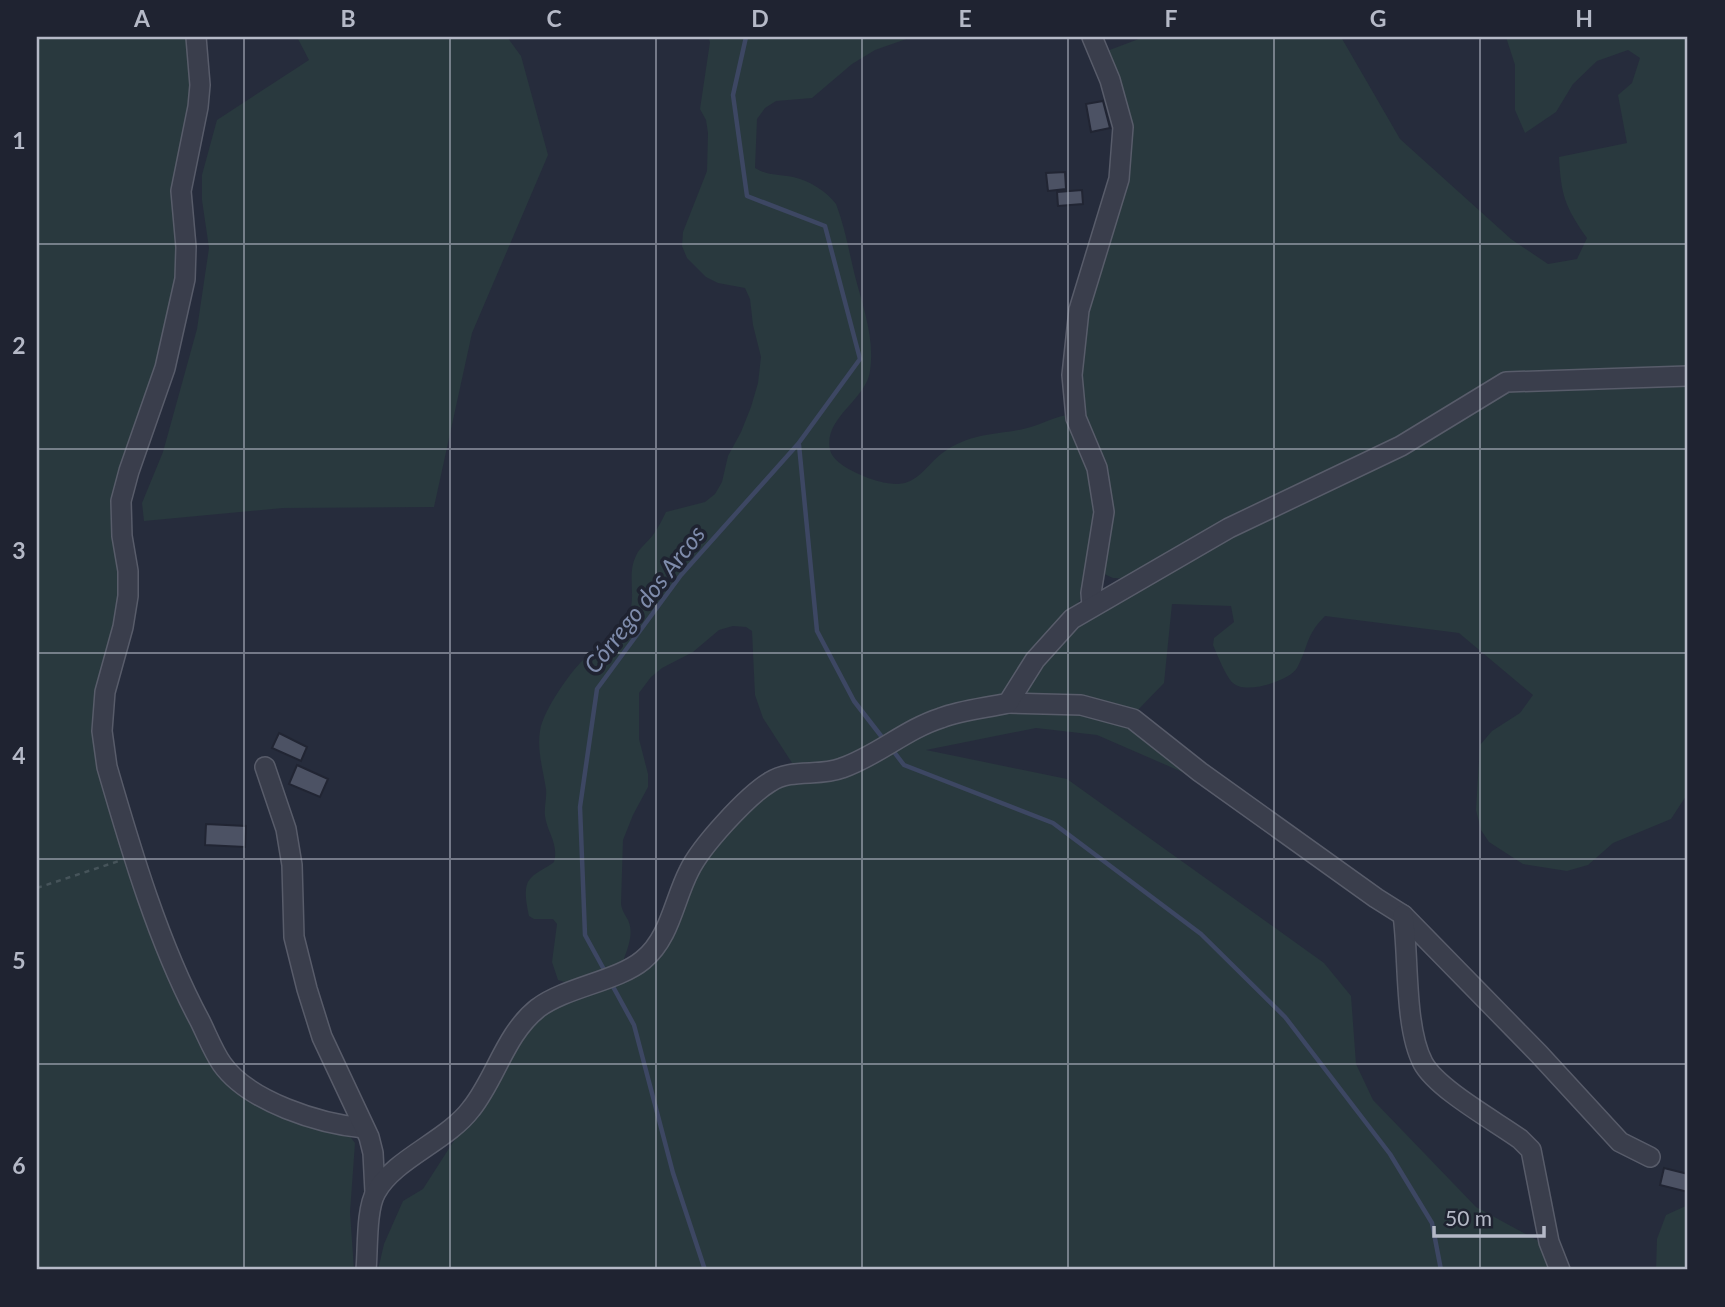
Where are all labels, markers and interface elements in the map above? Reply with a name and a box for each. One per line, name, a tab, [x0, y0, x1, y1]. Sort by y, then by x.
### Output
text: A	[133, 4, 151, 32]
text: B	[340, 4, 356, 32]
text: C	[546, 4, 562, 32]
text: D	[751, 4, 769, 32]
text: E	[958, 4, 972, 32]
text: F	[1164, 4, 1178, 32]
text: G	[1370, 4, 1386, 32]
text: H	[1575, 4, 1593, 32]
text: 1	[12, 126, 26, 154]
text: 2	[12, 331, 26, 359]
water label: Córrego dos Arcos	[577, 519, 711, 679]
text: 3	[12, 536, 26, 564]
text: 4	[12, 741, 26, 769]
text: 5	[12, 946, 26, 974]
text: 6	[12, 1151, 26, 1179]
scale bar	[1434, 1195, 1545, 1239]
text: 50 m	[1445, 1205, 1492, 1230]

